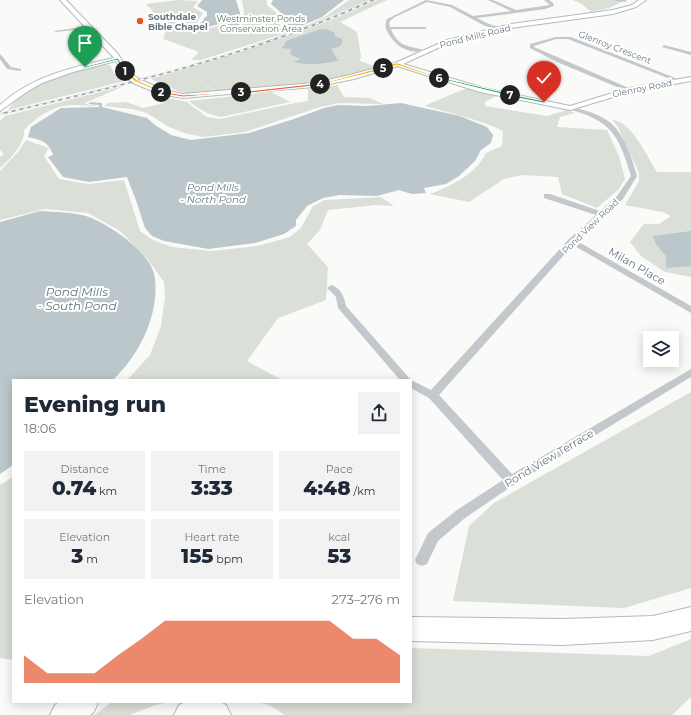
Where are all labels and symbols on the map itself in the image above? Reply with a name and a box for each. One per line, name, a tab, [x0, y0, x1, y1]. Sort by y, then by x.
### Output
place label: Southdale Bible Chapel	[148, 11, 208, 32]
park label: Westminster Ponds Conservation Area	[217, 13, 306, 34]
marker: Southdale Bible Chapel	[135, 16, 145, 26]
street label: Pond Mills Road	[438, 22, 512, 50]
pin	[68, 26, 102, 67]
street label: Glenroy Crescent	[577, 28, 653, 66]
pin: 5	[373, 58, 393, 78]
pin: 1	[115, 61, 135, 81]
pin	[527, 61, 561, 102]
pin: 6	[429, 68, 449, 88]
pin: 4	[310, 74, 330, 94]
street label: Glenroy Road	[611, 77, 673, 99]
pin: 2	[151, 82, 171, 102]
pin: 3	[231, 82, 251, 102]
pin: 7	[500, 85, 520, 105]
water label: Pond Mills - North Pond	[180, 181, 246, 206]
street label: Pond View Road	[559, 196, 621, 256]
street label: Milan Place	[606, 244, 668, 288]
water label: Pond Mills - South Pond	[37, 284, 117, 313]
street label: Pond View Terrace	[502, 426, 597, 490]

